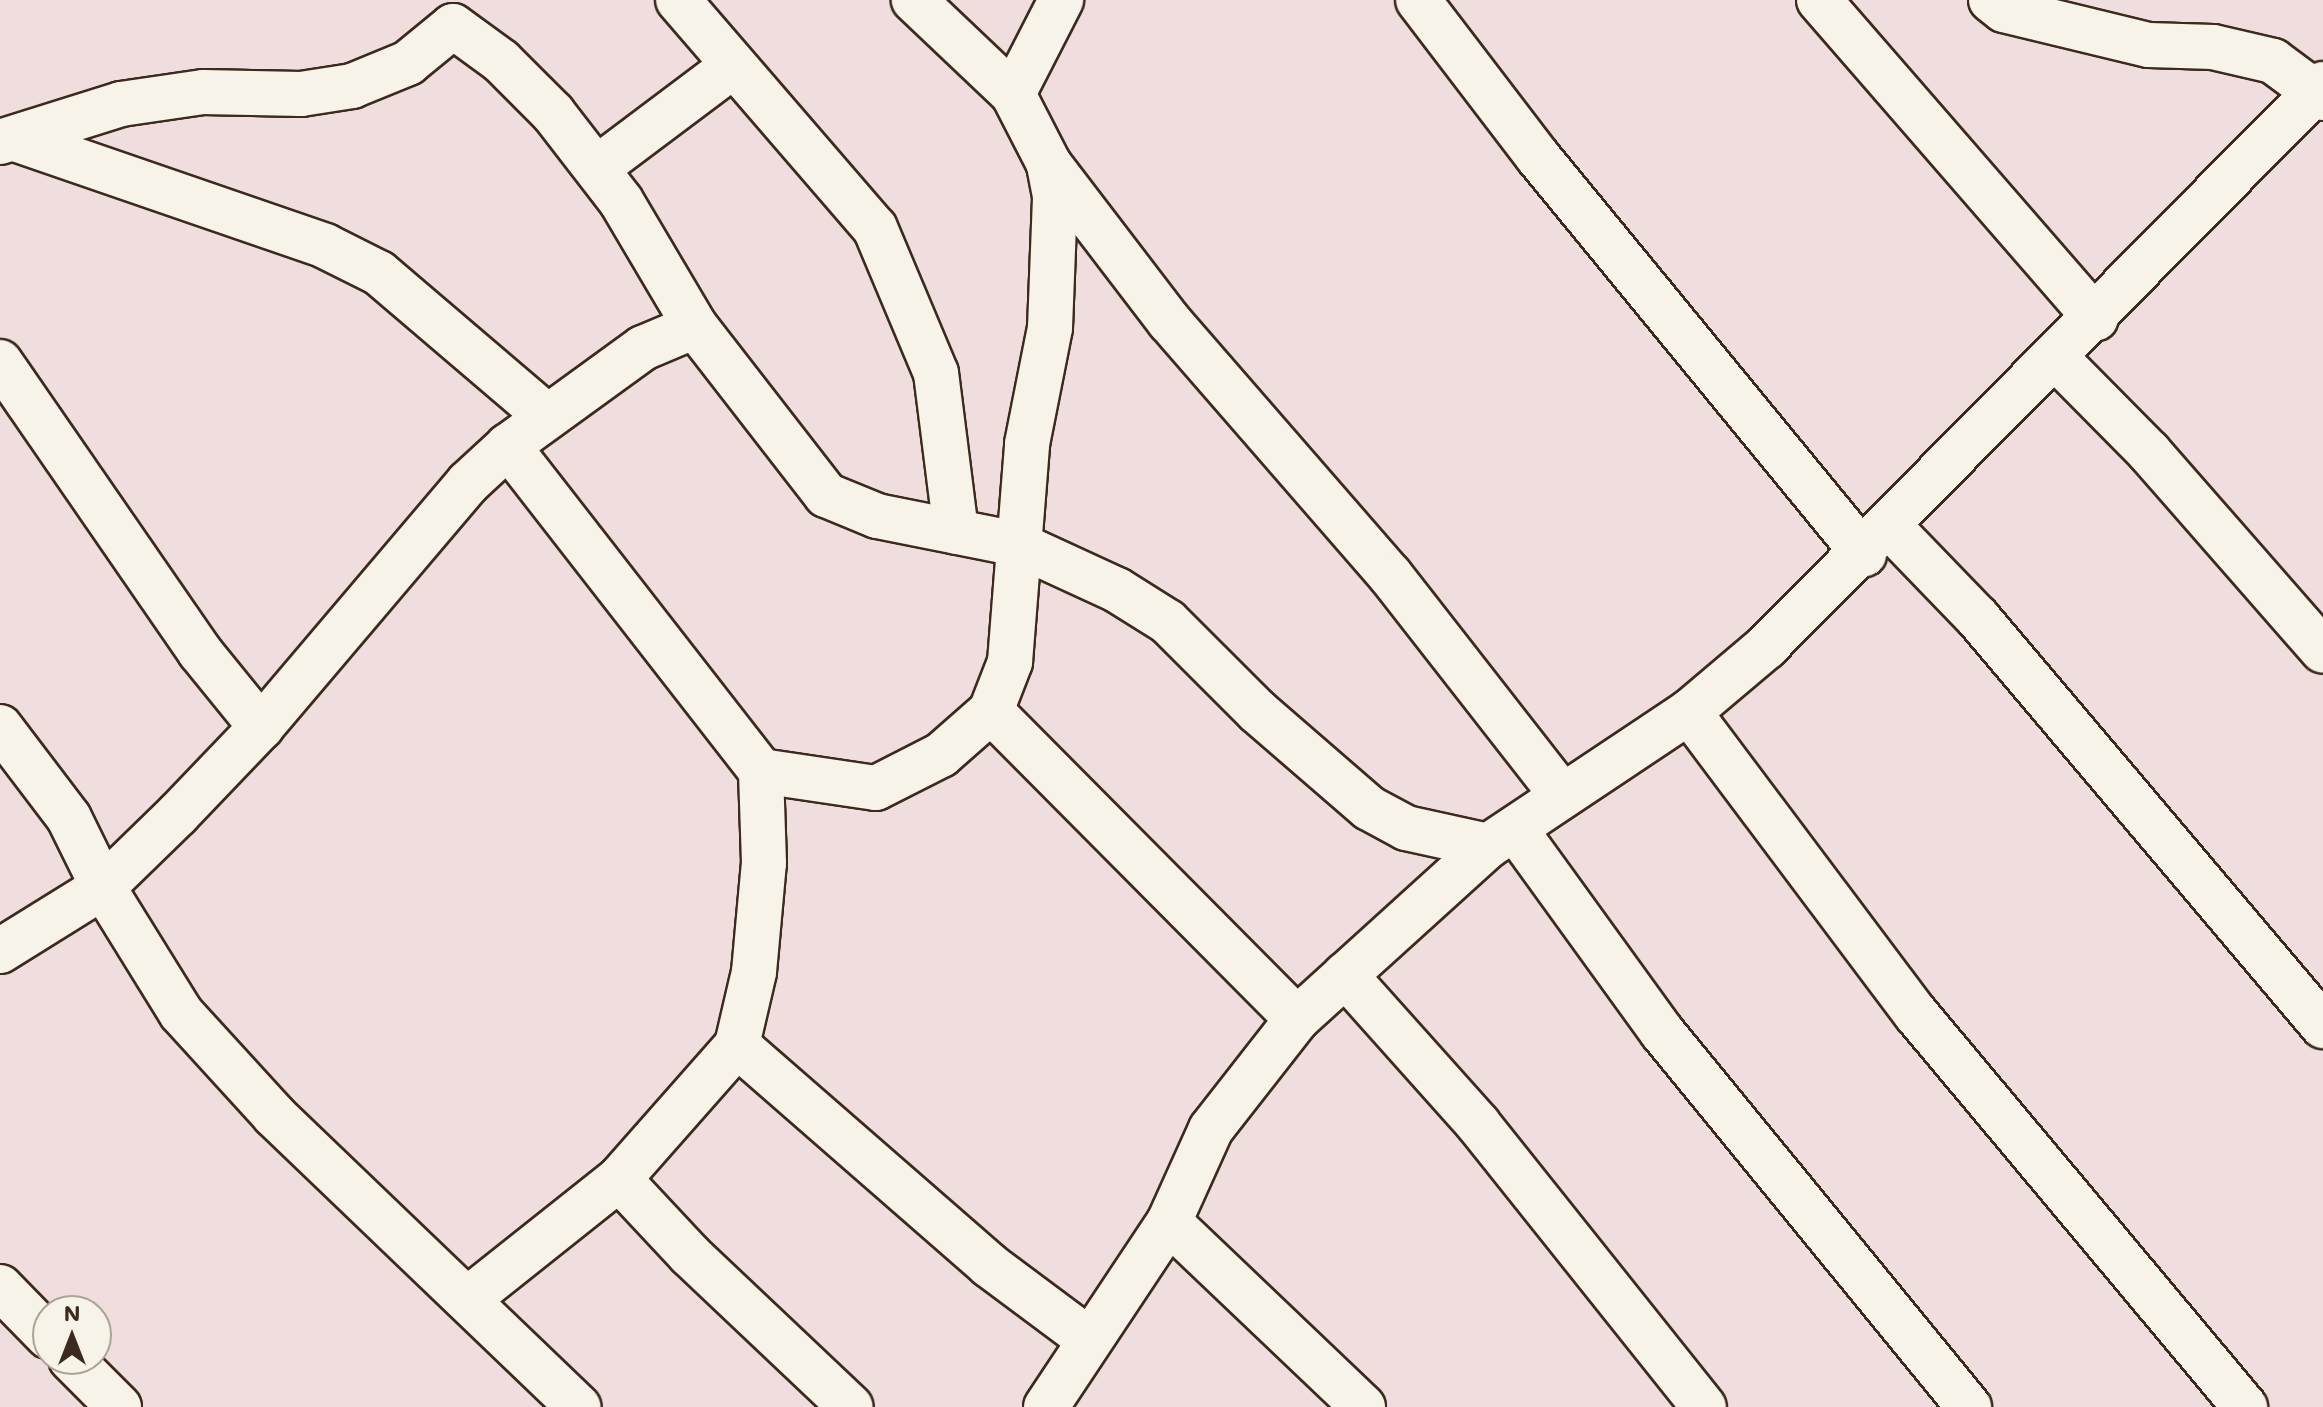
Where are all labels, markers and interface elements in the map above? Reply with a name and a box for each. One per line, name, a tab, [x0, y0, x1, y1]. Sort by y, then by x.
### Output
north arrow	[32, 1295, 112, 1375]
text: N	[64, 1298, 80, 1327]

